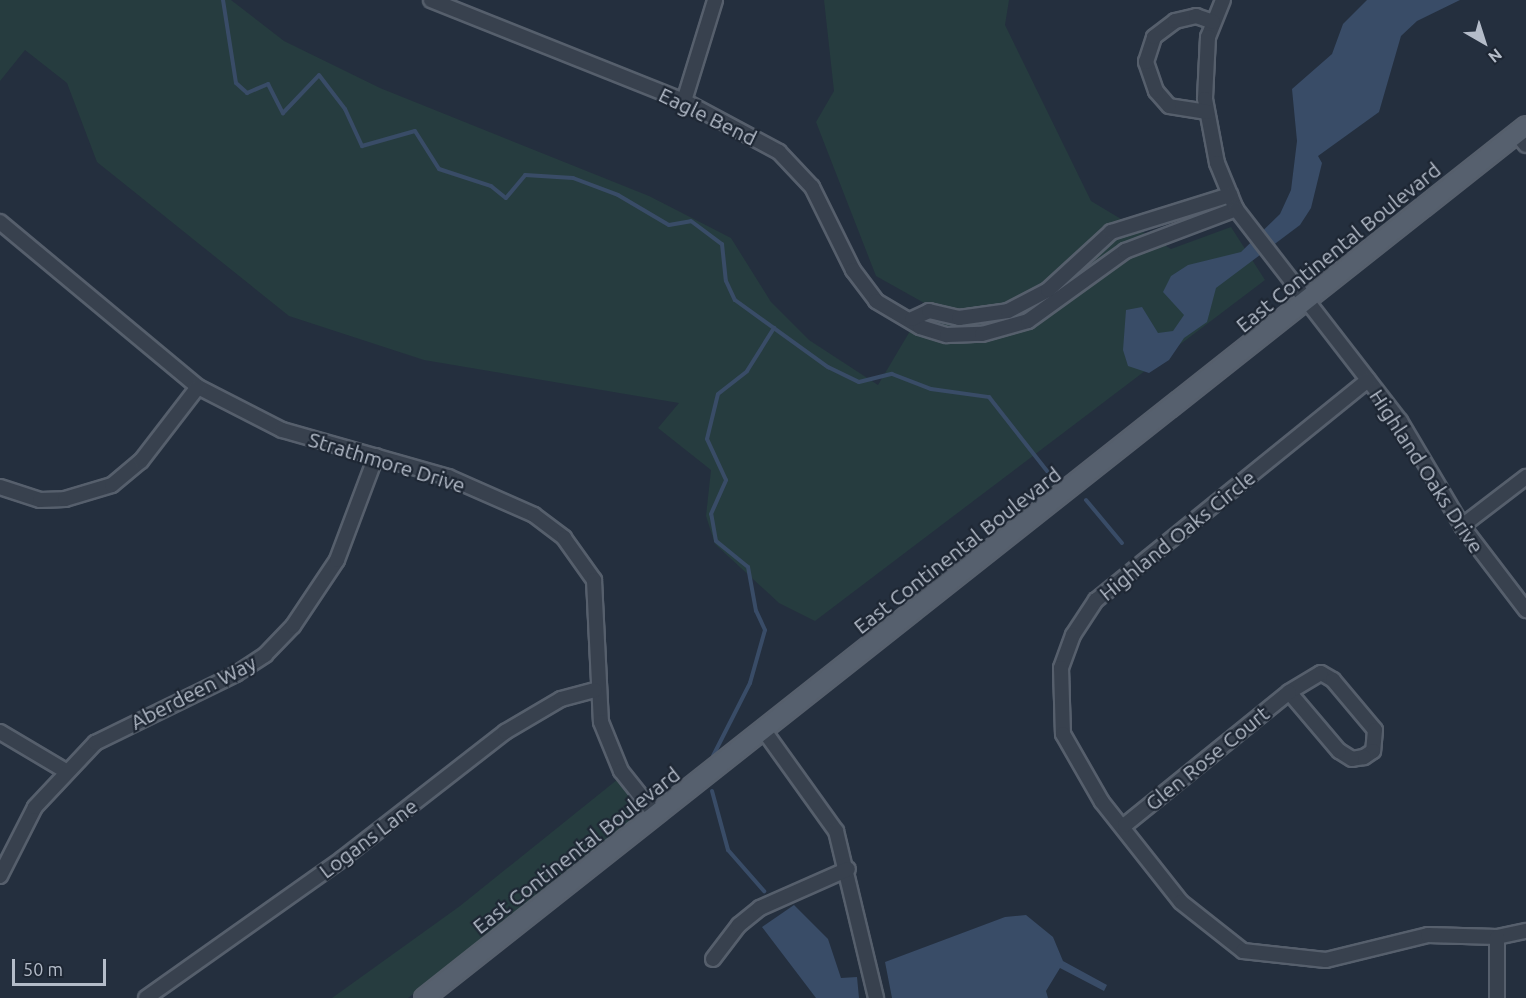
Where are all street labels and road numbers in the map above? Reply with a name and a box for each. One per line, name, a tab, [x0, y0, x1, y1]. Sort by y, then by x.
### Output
street label: Eagle Bend	[655, 81, 761, 151]
street label: East Continental Boulevard	[1231, 157, 1445, 337]
street label: Highland Oaks Drive	[1365, 384, 1489, 558]
street label: Strathmore Drive	[306, 426, 468, 498]
street label: East Continental Boulevard	[848, 461, 1066, 639]
street label: Highland Oaks Circle	[1094, 464, 1260, 606]
street label: Aberdeen Way	[126, 650, 260, 734]
street label: Glen Rose Court	[1140, 700, 1274, 816]
street label: East Continental Boulevard	[467, 761, 685, 939]
street label: Logans Lane	[314, 793, 422, 883]

